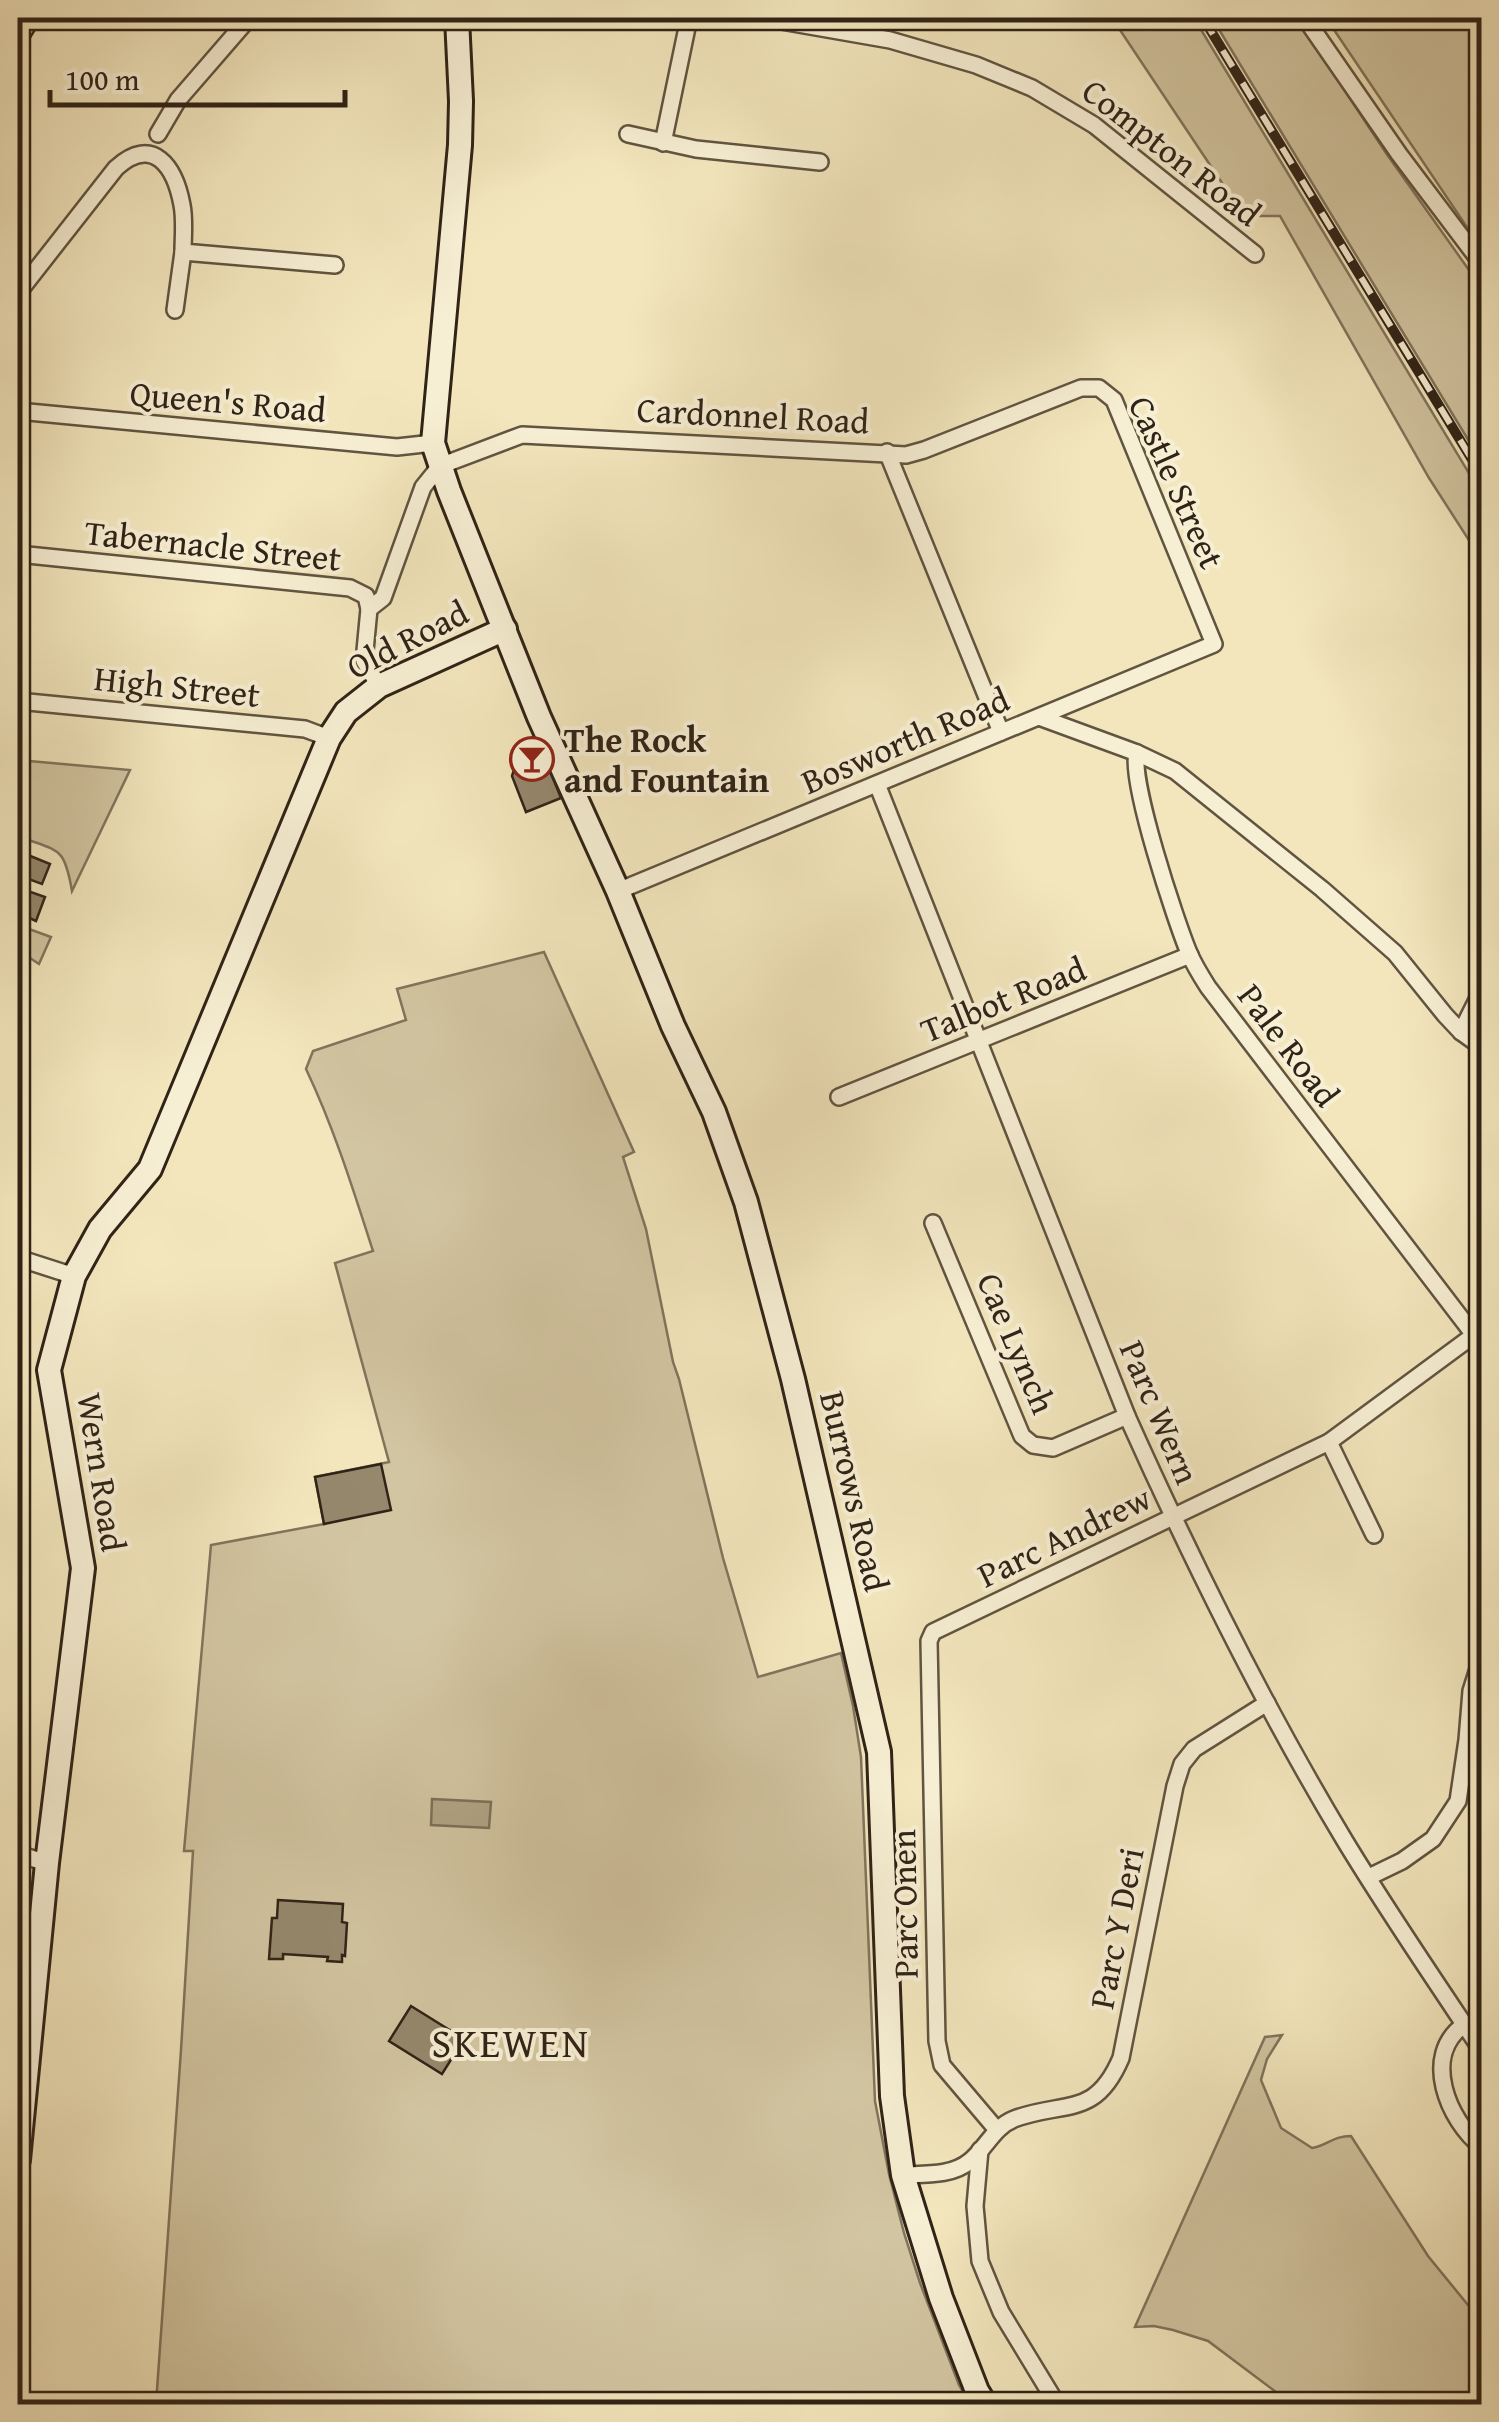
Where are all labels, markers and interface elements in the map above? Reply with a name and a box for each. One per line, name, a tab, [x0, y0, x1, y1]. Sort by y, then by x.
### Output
scale bar	[50, 45, 345, 107]
text: 100 m	[65, 57, 140, 101]
street label: Compton Road	[1072, 66, 1273, 239]
street label: Queen's Road	[128, 367, 328, 435]
street label: Cardonnel Road	[635, 383, 871, 447]
street label: Castle Street	[1116, 387, 1238, 577]
street label: Tabernacle Street	[82, 506, 344, 584]
street label: Old Road	[337, 586, 477, 691]
street label: High Street	[92, 652, 262, 720]
street label: Bosworth Road	[793, 673, 1017, 807]
place label: The Rock and Fountain	[564, 714, 770, 805]
bar icon: The Rock and Fountain	[509, 736, 555, 782]
street label: Talbot Road	[913, 943, 1093, 1055]
street label: Pale Road	[1226, 973, 1352, 1118]
street label: Cae Lynch	[965, 1265, 1070, 1422]
street label: Parc Wern	[1107, 1332, 1213, 1492]
street label: Burrows Road	[807, 1386, 903, 1596]
street label: Wern Road	[64, 1389, 140, 1555]
street label: Parc Andrew	[969, 1472, 1159, 1600]
street label: Parc Onen	[877, 1828, 931, 1979]
street label: Parc Y Deri	[1075, 1843, 1157, 2013]
district label: SKEWEN	[432, 2013, 590, 2072]

